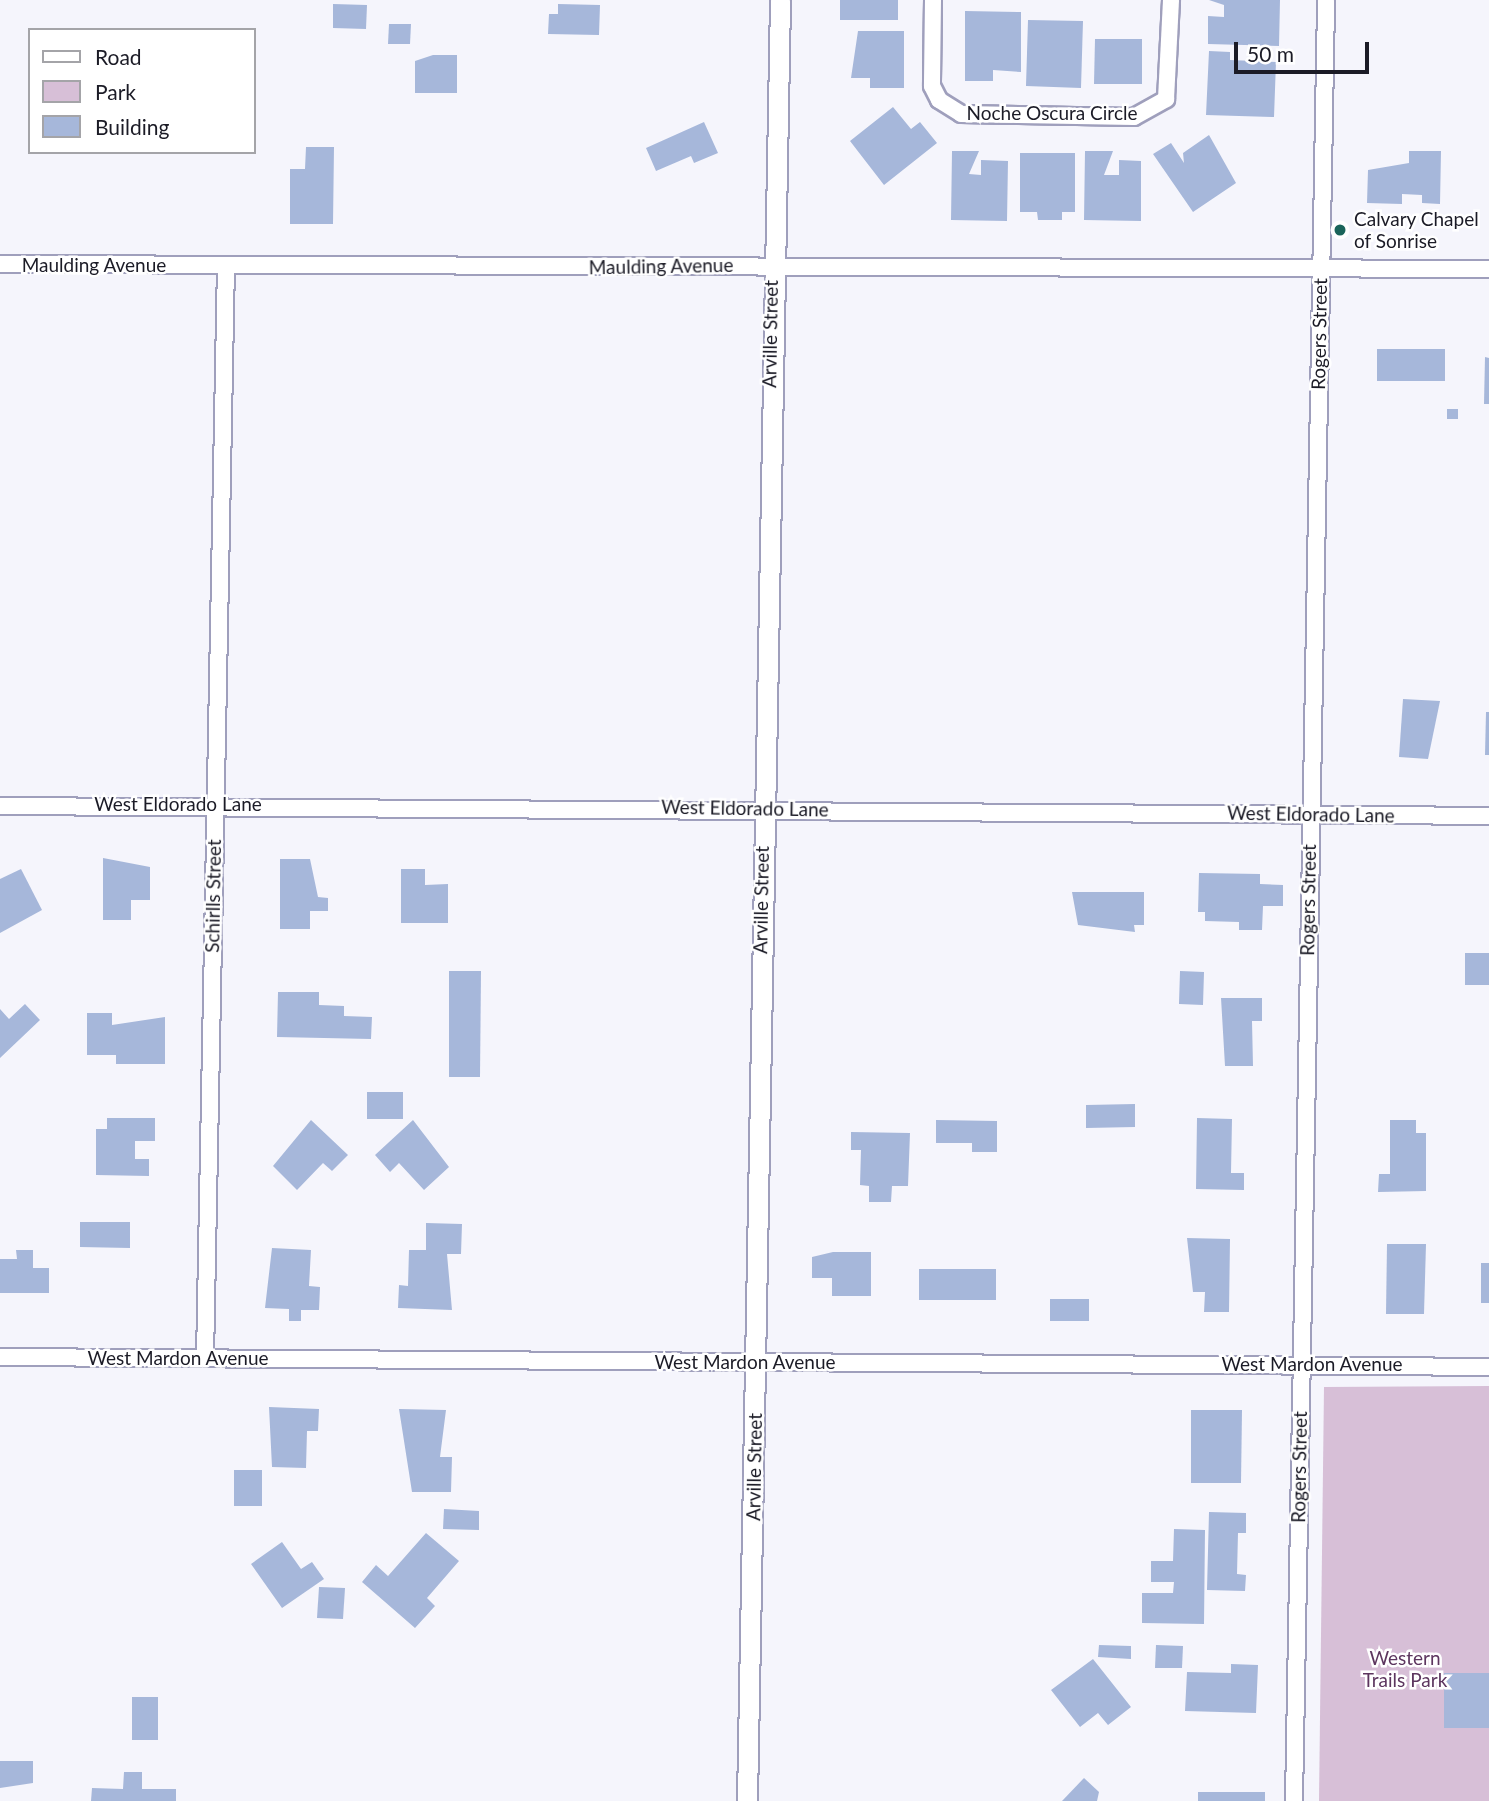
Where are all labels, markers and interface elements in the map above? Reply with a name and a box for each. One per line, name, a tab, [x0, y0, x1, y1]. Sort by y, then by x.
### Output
legend	[28, 28, 256, 154]
scale bar	[1237, 28, 1372, 72]
text: 50 m	[1247, 41, 1294, 66]
text: Road	[95, 44, 142, 69]
text: Park	[95, 79, 136, 104]
street label: Noche Oscura Circle	[967, 102, 1137, 124]
text: Building	[95, 114, 170, 139]
place label: Calvary Chapel of Sonrise	[1354, 208, 1479, 252]
marker: Calvary Chapel of Sonrise	[1332, 222, 1348, 238]
street label: Maulding Avenue	[588, 253, 734, 279]
street label: Maulding Avenue	[21, 254, 167, 276]
street label: Rogers Street	[1307, 278, 1331, 390]
street label: Arville Street	[758, 280, 782, 388]
street label: West Eldorado Lane	[94, 793, 262, 815]
street label: West Eldorado Lane	[661, 795, 829, 821]
street label: West Eldorado Lane	[1227, 801, 1395, 827]
street label: Schirlls Street	[201, 839, 225, 953]
street label: Rogers Street	[1296, 844, 1320, 956]
street label: Arville Street	[749, 846, 773, 954]
street label: West Mardon Avenue	[87, 1347, 269, 1369]
street label: West Mardon Avenue	[654, 1351, 836, 1373]
street label: West Mardon Avenue	[1221, 1353, 1403, 1375]
street label: Rogers Street	[1287, 1411, 1311, 1523]
street label: Arville Street	[742, 1413, 766, 1521]
park label: Western Trails Park	[1363, 1647, 1447, 1691]

